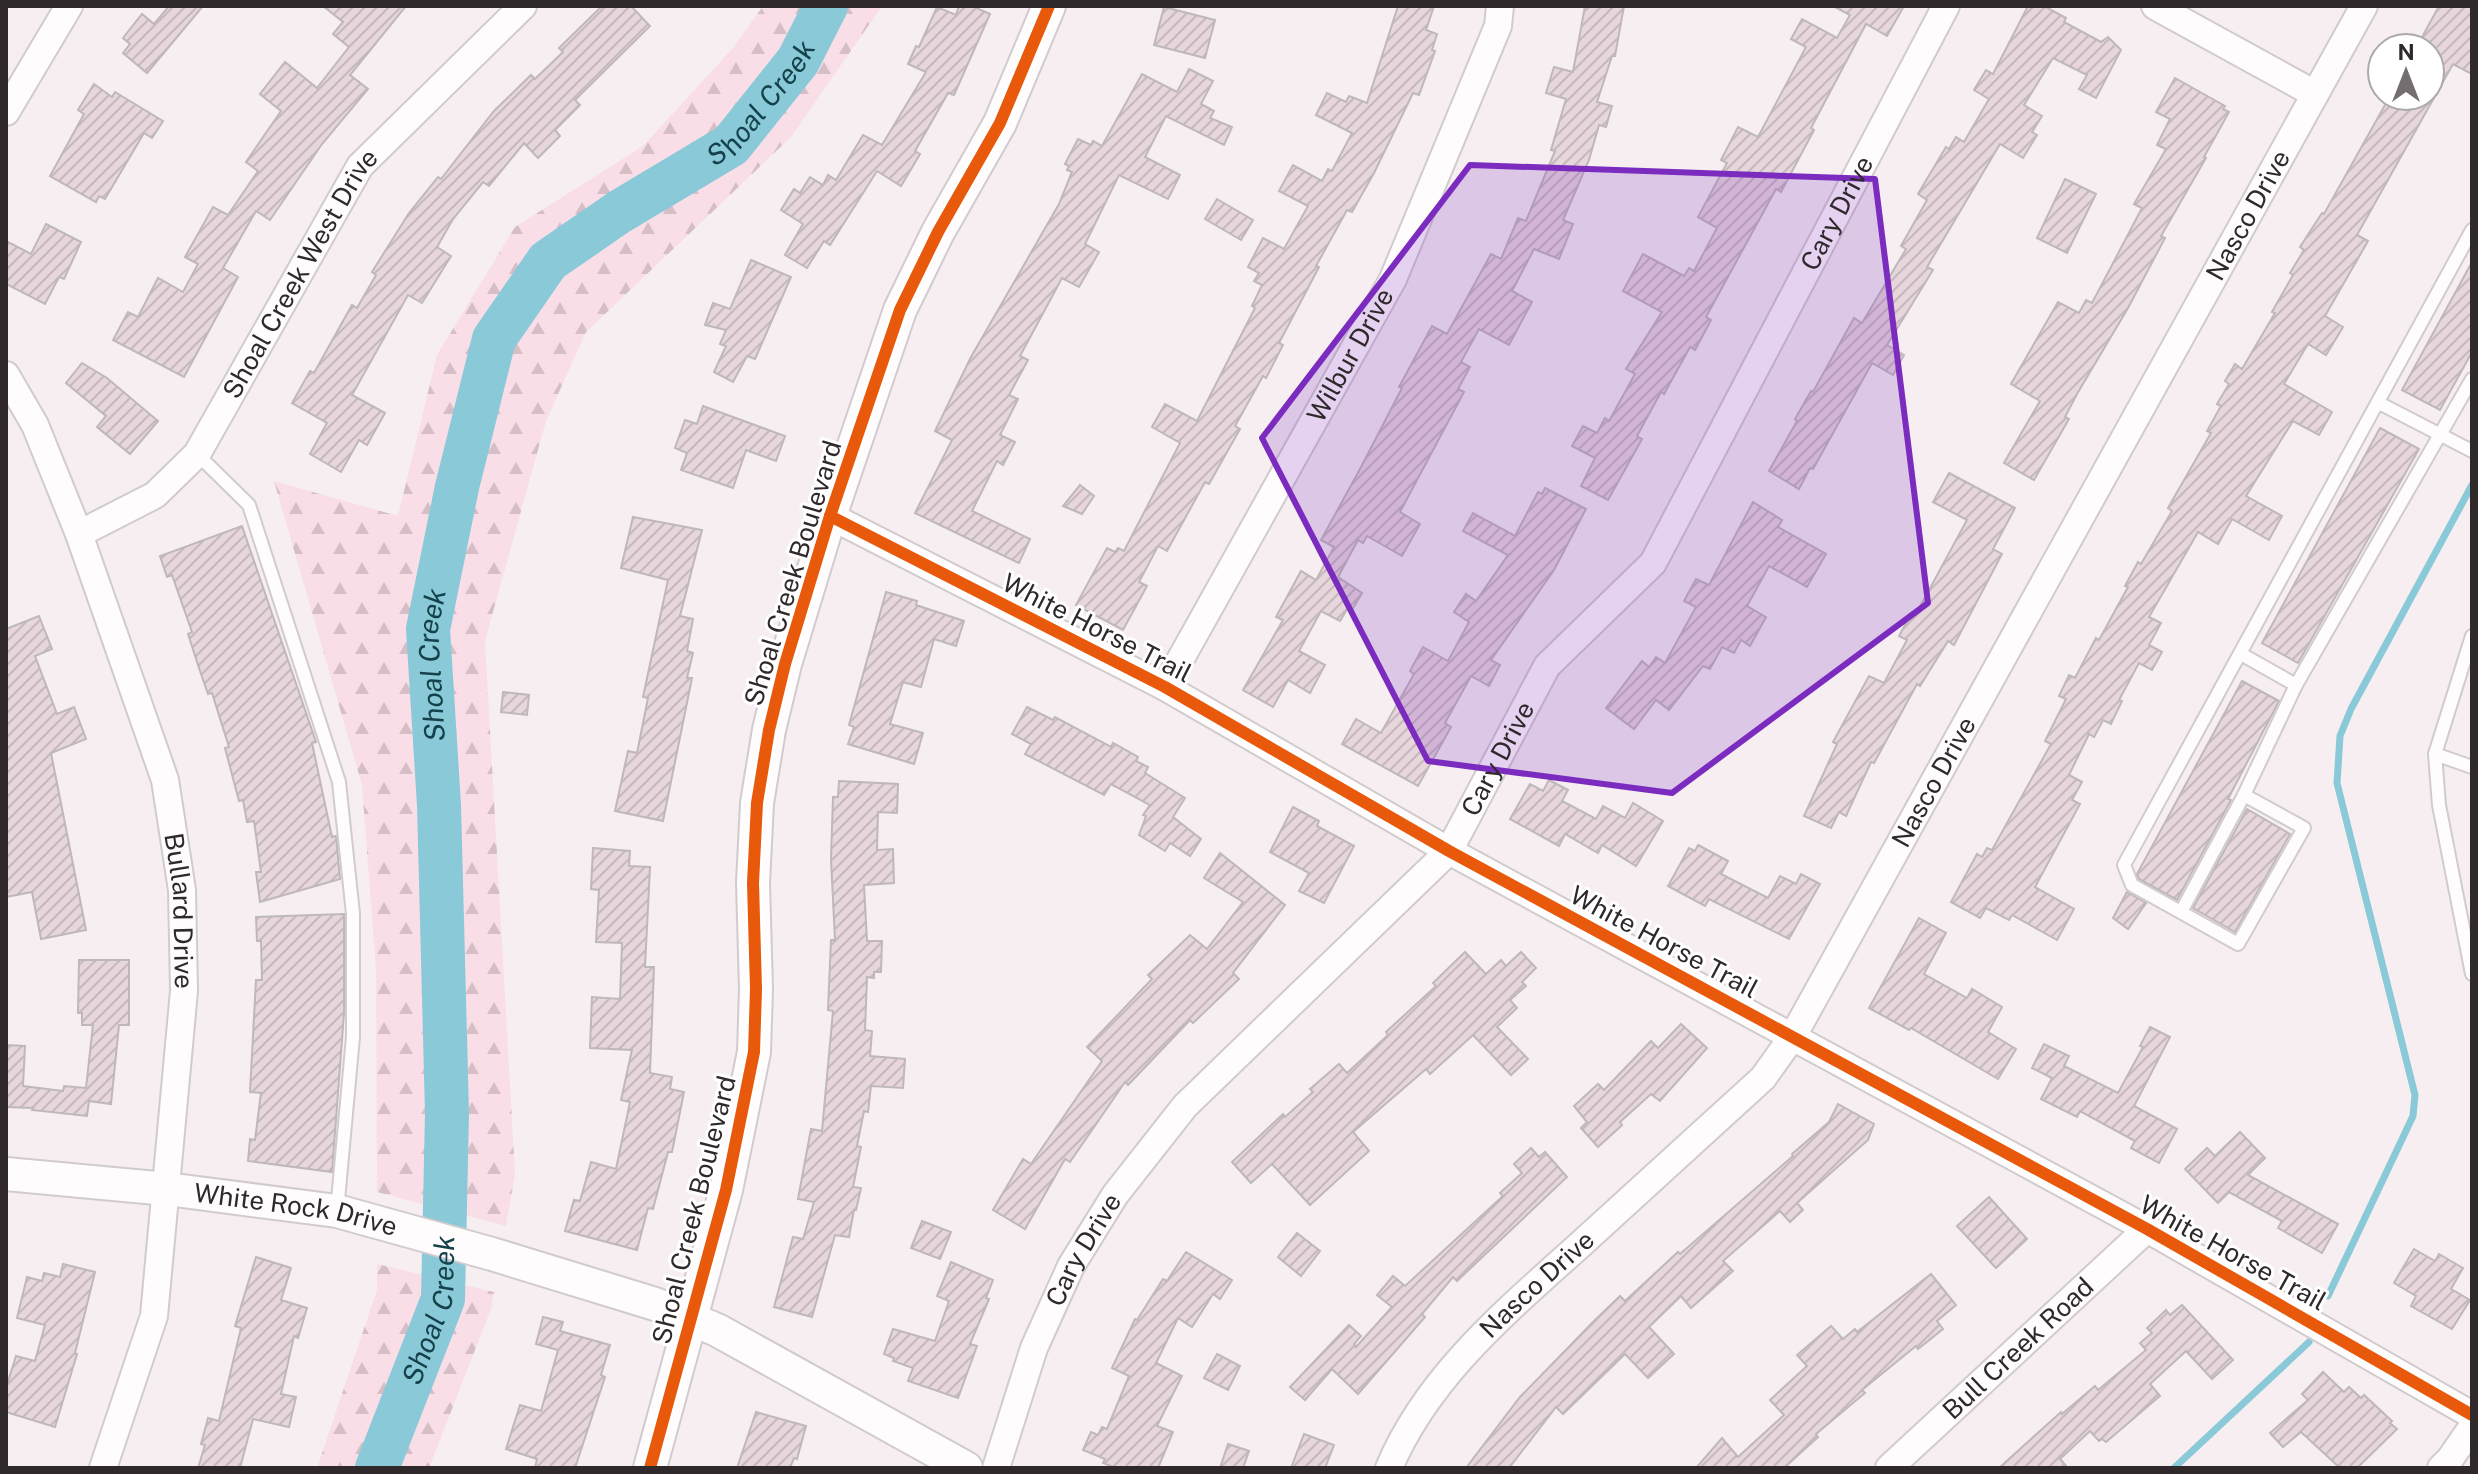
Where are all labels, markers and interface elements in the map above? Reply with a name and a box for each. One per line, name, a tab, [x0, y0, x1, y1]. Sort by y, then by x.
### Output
north arrow	[2366, 32, 2446, 112]
water label: Shoal Creek	[700, 35, 822, 172]
text: N	[2397, 39, 2415, 65]
street label: Shoal Creek West Drive	[216, 142, 384, 404]
street label: Nasco Drive	[2199, 144, 2296, 286]
street label: Cary Drive	[1794, 150, 1879, 276]
street label: Wilbur Drive	[1300, 283, 1400, 427]
street label: Shoal Creek Boulevard	[737, 437, 848, 709]
street label: White Horse Trail	[997, 566, 1197, 689]
water label: Shoal Creek	[410, 585, 452, 743]
street label: Cary Drive	[1454, 696, 1540, 821]
street label: Nasco Drive	[1885, 711, 1982, 852]
street label: Bullard Drive	[158, 831, 200, 989]
street label: White Horse Trail	[1565, 879, 1764, 1004]
street label: Shoal Creek Boulevard	[645, 1072, 742, 1347]
street label: White Rock Drive	[192, 1177, 401, 1242]
street label: Cary Drive	[1039, 1187, 1127, 1311]
street label: White Horse Trail	[2135, 1188, 2332, 1317]
street label: Nasco Drive	[1473, 1224, 1600, 1344]
water label: Shoal Creek	[394, 1235, 461, 1389]
street label: Bull Creek Road	[1936, 1271, 2100, 1425]

